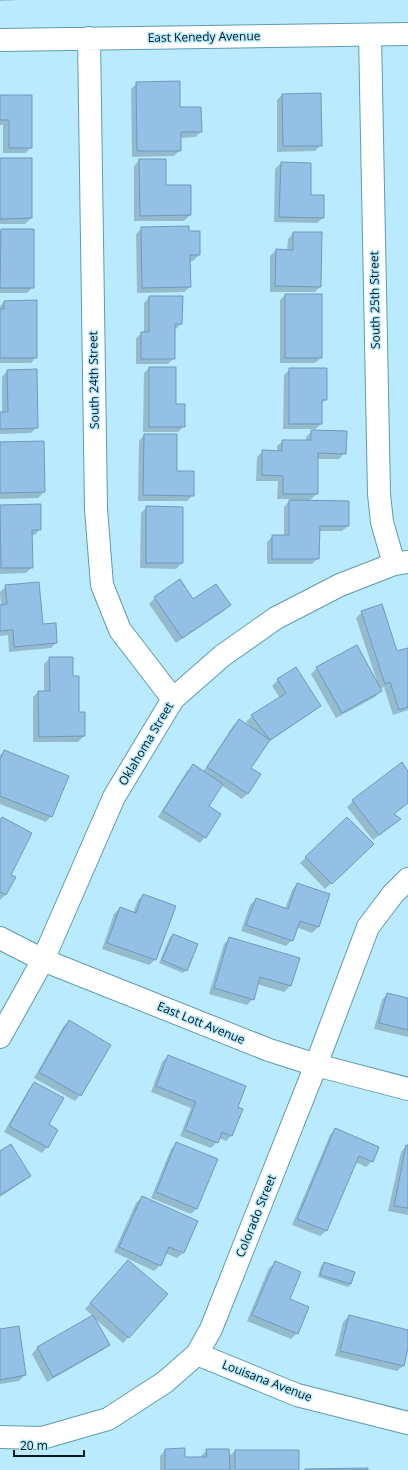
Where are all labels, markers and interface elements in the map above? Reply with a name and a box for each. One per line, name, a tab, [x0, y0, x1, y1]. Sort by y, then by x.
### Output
street label: East Kenedy Avenue	[147, 27, 261, 46]
street label: South 25th Street	[365, 251, 384, 349]
street label: South 24th Street	[84, 331, 103, 429]
street label: Oklahoma Street	[114, 699, 177, 789]
street label: East Lott Avenue	[155, 997, 248, 1048]
street label: Colorado Street	[231, 1172, 280, 1260]
street label: Louisana Avenue	[220, 1356, 315, 1406]
scale bar	[14, 1432, 84, 1458]
text: 20 m	[20, 1437, 48, 1454]

